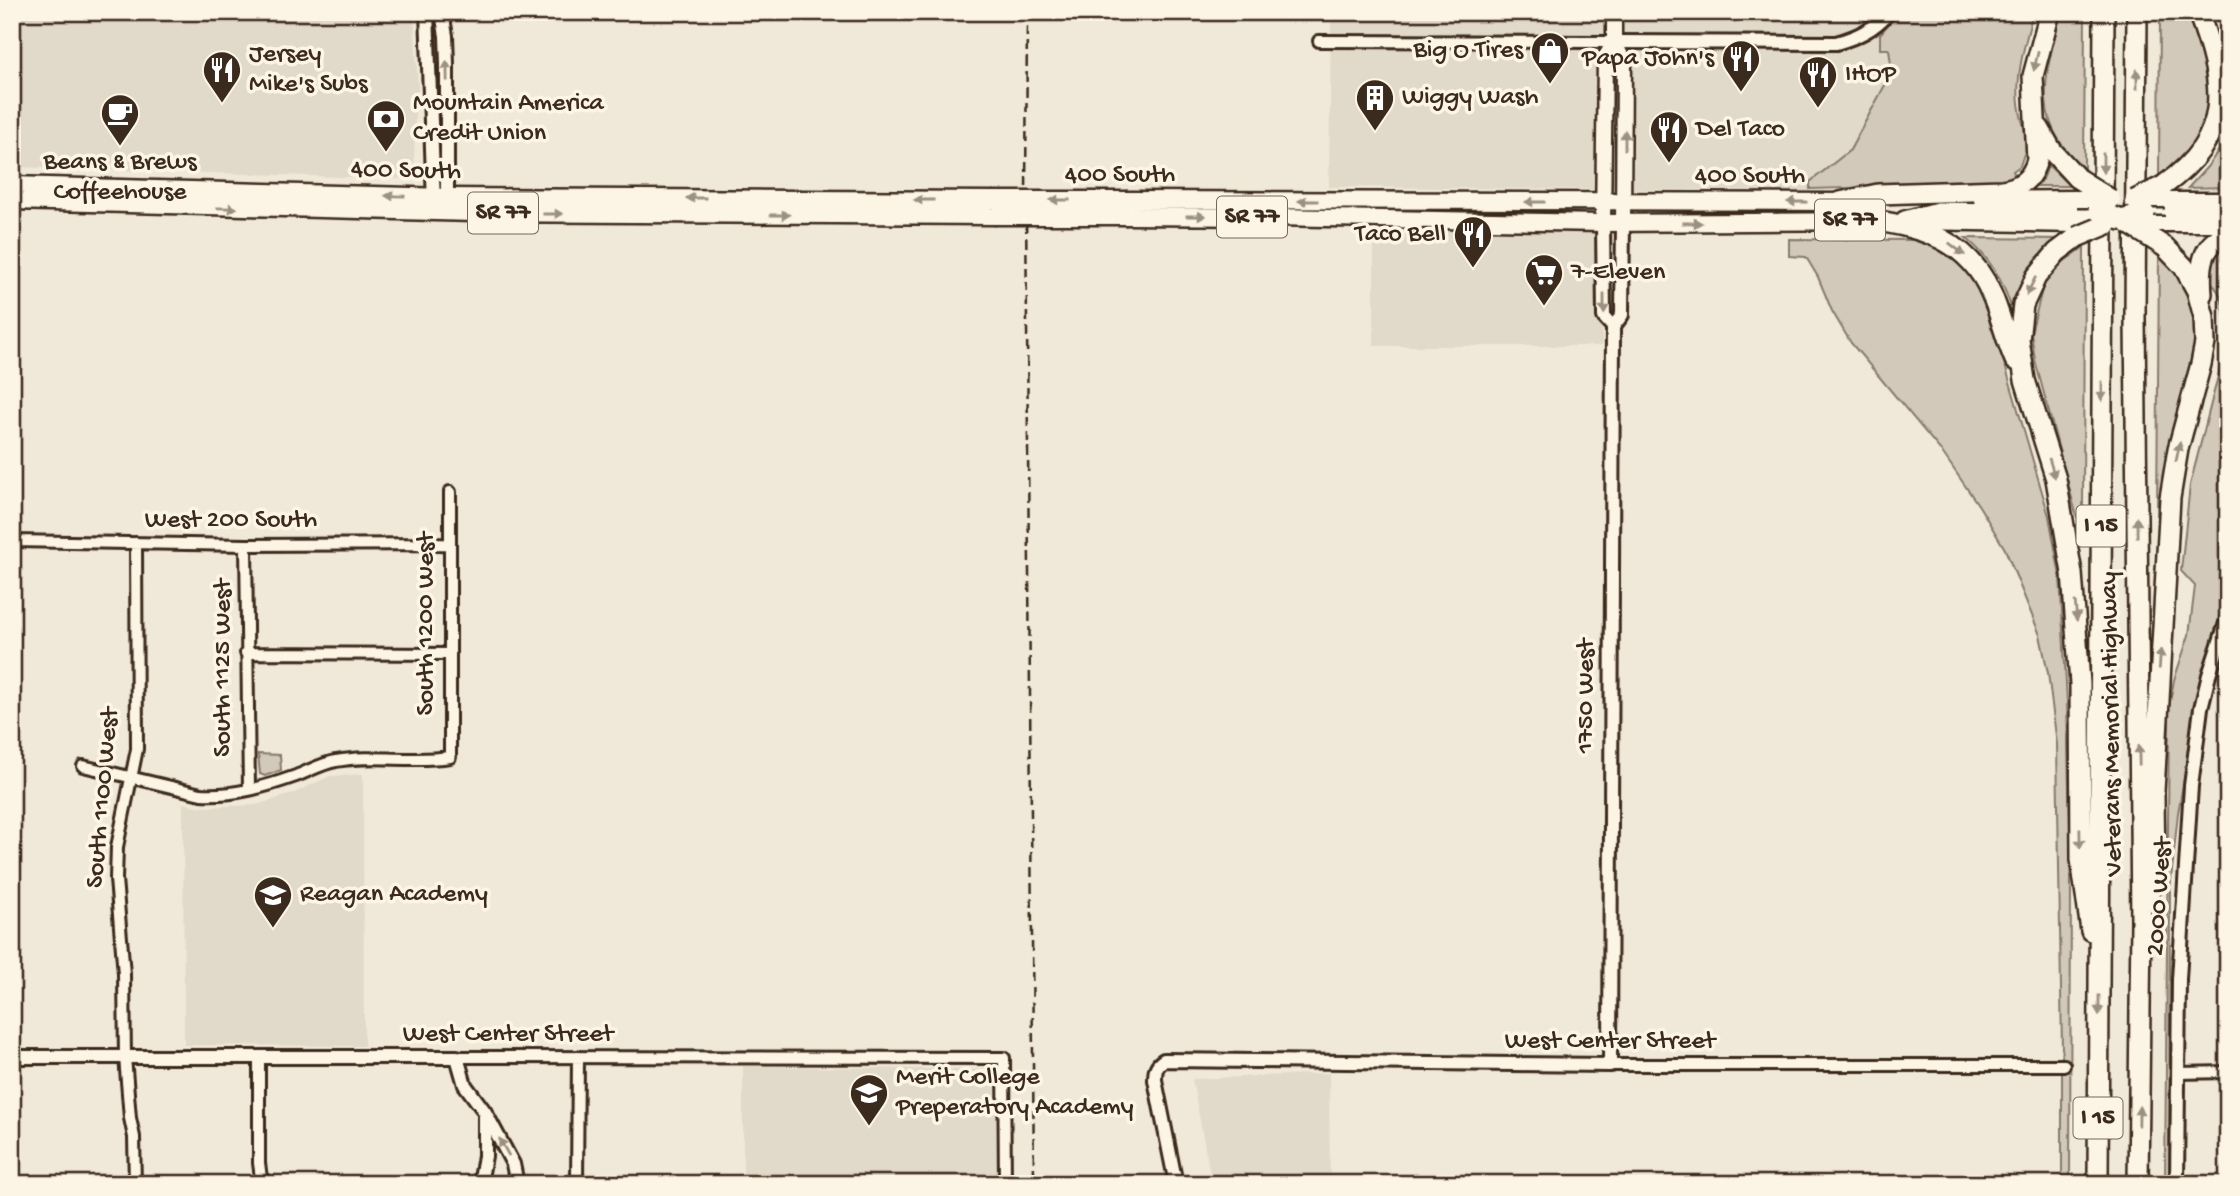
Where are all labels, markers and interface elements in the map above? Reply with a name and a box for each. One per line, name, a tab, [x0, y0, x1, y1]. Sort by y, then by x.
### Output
shop icon: Big O Tires	[1529, 30, 1571, 85]
place label: Big O Tires	[1412, 36, 1524, 67]
restaurant icon: Papa John's	[1720, 38, 1762, 93]
place label: Jersey Mike's Subs	[249, 40, 369, 101]
place label: Papa John's	[1581, 44, 1715, 75]
restaurant icon: Jersey Mike's Subs	[201, 49, 243, 104]
one-way arrow	[2031, 50, 2042, 72]
restaurant icon: IHOP	[1797, 54, 1839, 109]
one-way arrow	[441, 60, 453, 82]
place label: IHOP	[1845, 60, 1897, 91]
one-way arrow	[2131, 68, 2143, 90]
building icon: Wiggy Wash	[1354, 77, 1396, 132]
place label: Wiggy Wash	[1402, 83, 1538, 114]
place label: Mountain America Credit Union	[413, 89, 605, 150]
cafe icon: Beans & Brews Coffeehouse	[99, 92, 141, 147]
bank icon: Mountain America Credit Union	[365, 98, 407, 153]
restaurant icon: Del Taco	[1648, 109, 1690, 164]
place label: Del Taco	[1694, 115, 1785, 146]
one-way arrow	[1619, 128, 1630, 150]
place label: Beans & Brews Coffeehouse	[42, 148, 198, 209]
one-way arrow	[2097, 153, 2109, 175]
street label: 400 South	[351, 156, 461, 188]
street label: 400 South	[1065, 161, 1175, 192]
street label: 400 South	[1695, 162, 1805, 193]
one-way arrow	[384, 190, 406, 202]
road number: SR 77	[468, 192, 538, 233]
one-way arrow	[685, 192, 707, 204]
one-way arrow	[913, 194, 935, 206]
one-way arrow	[1049, 194, 1071, 206]
one-way arrow	[1296, 195, 1318, 207]
road number: SR 77	[1217, 196, 1287, 238]
one-way arrow	[1524, 196, 1546, 208]
one-way arrow	[1785, 196, 1807, 208]
road number: SR 77	[1815, 200, 1885, 240]
one-way arrow	[217, 202, 239, 213]
one-way arrow	[542, 208, 564, 219]
one-way arrow	[770, 209, 792, 221]
one-way arrow	[1185, 210, 1207, 222]
restaurant icon: Taco Bell	[1452, 214, 1494, 269]
one-way arrow	[1681, 217, 1703, 229]
place label: Taco Bell	[1353, 220, 1446, 251]
one-way arrow	[1948, 242, 1966, 257]
supermarket icon: 7-Eleven	[1523, 252, 1565, 307]
place label: 7-Eleven	[1570, 258, 1666, 289]
one-way arrow	[2026, 276, 2037, 296]
one-way arrow	[1598, 293, 1610, 315]
one-way arrow	[2096, 380, 2108, 402]
one-way arrow	[2172, 441, 2183, 463]
one-way arrow	[2048, 458, 2058, 479]
road number: I 15	[2076, 505, 2126, 546]
street label: West 200 South	[145, 506, 317, 537]
one-way arrow	[2131, 516, 2143, 538]
street label: South 1200 West	[412, 530, 443, 716]
street label: Veterans Memorial Highway	[2095, 571, 2131, 878]
street label: South 1125 West	[209, 577, 240, 757]
one-way arrow	[2071, 600, 2082, 622]
street label: 1750 West	[1572, 636, 1603, 754]
one-way arrow	[2155, 648, 2166, 670]
street label: South 1100 West	[81, 704, 128, 889]
one-way arrow	[2133, 744, 2145, 766]
one-way arrow	[2075, 827, 2086, 849]
street label: 2000 West	[2141, 834, 2181, 957]
school or university icon: Reagan Academy	[252, 874, 294, 929]
place label: Reagan Academy	[300, 880, 488, 911]
one-way arrow	[2093, 994, 2105, 1016]
street label: West Center Street	[403, 1020, 616, 1051]
street label: West Center Street	[1505, 1027, 1718, 1058]
place label: Merit College Preperatory Academy	[895, 1063, 1134, 1124]
school or university icon: Merit College Preperatory Academy	[848, 1072, 890, 1127]
road number: I 15	[2074, 1098, 2122, 1138]
one-way arrow	[2133, 1104, 2144, 1126]
one-way arrow	[498, 1137, 510, 1157]

